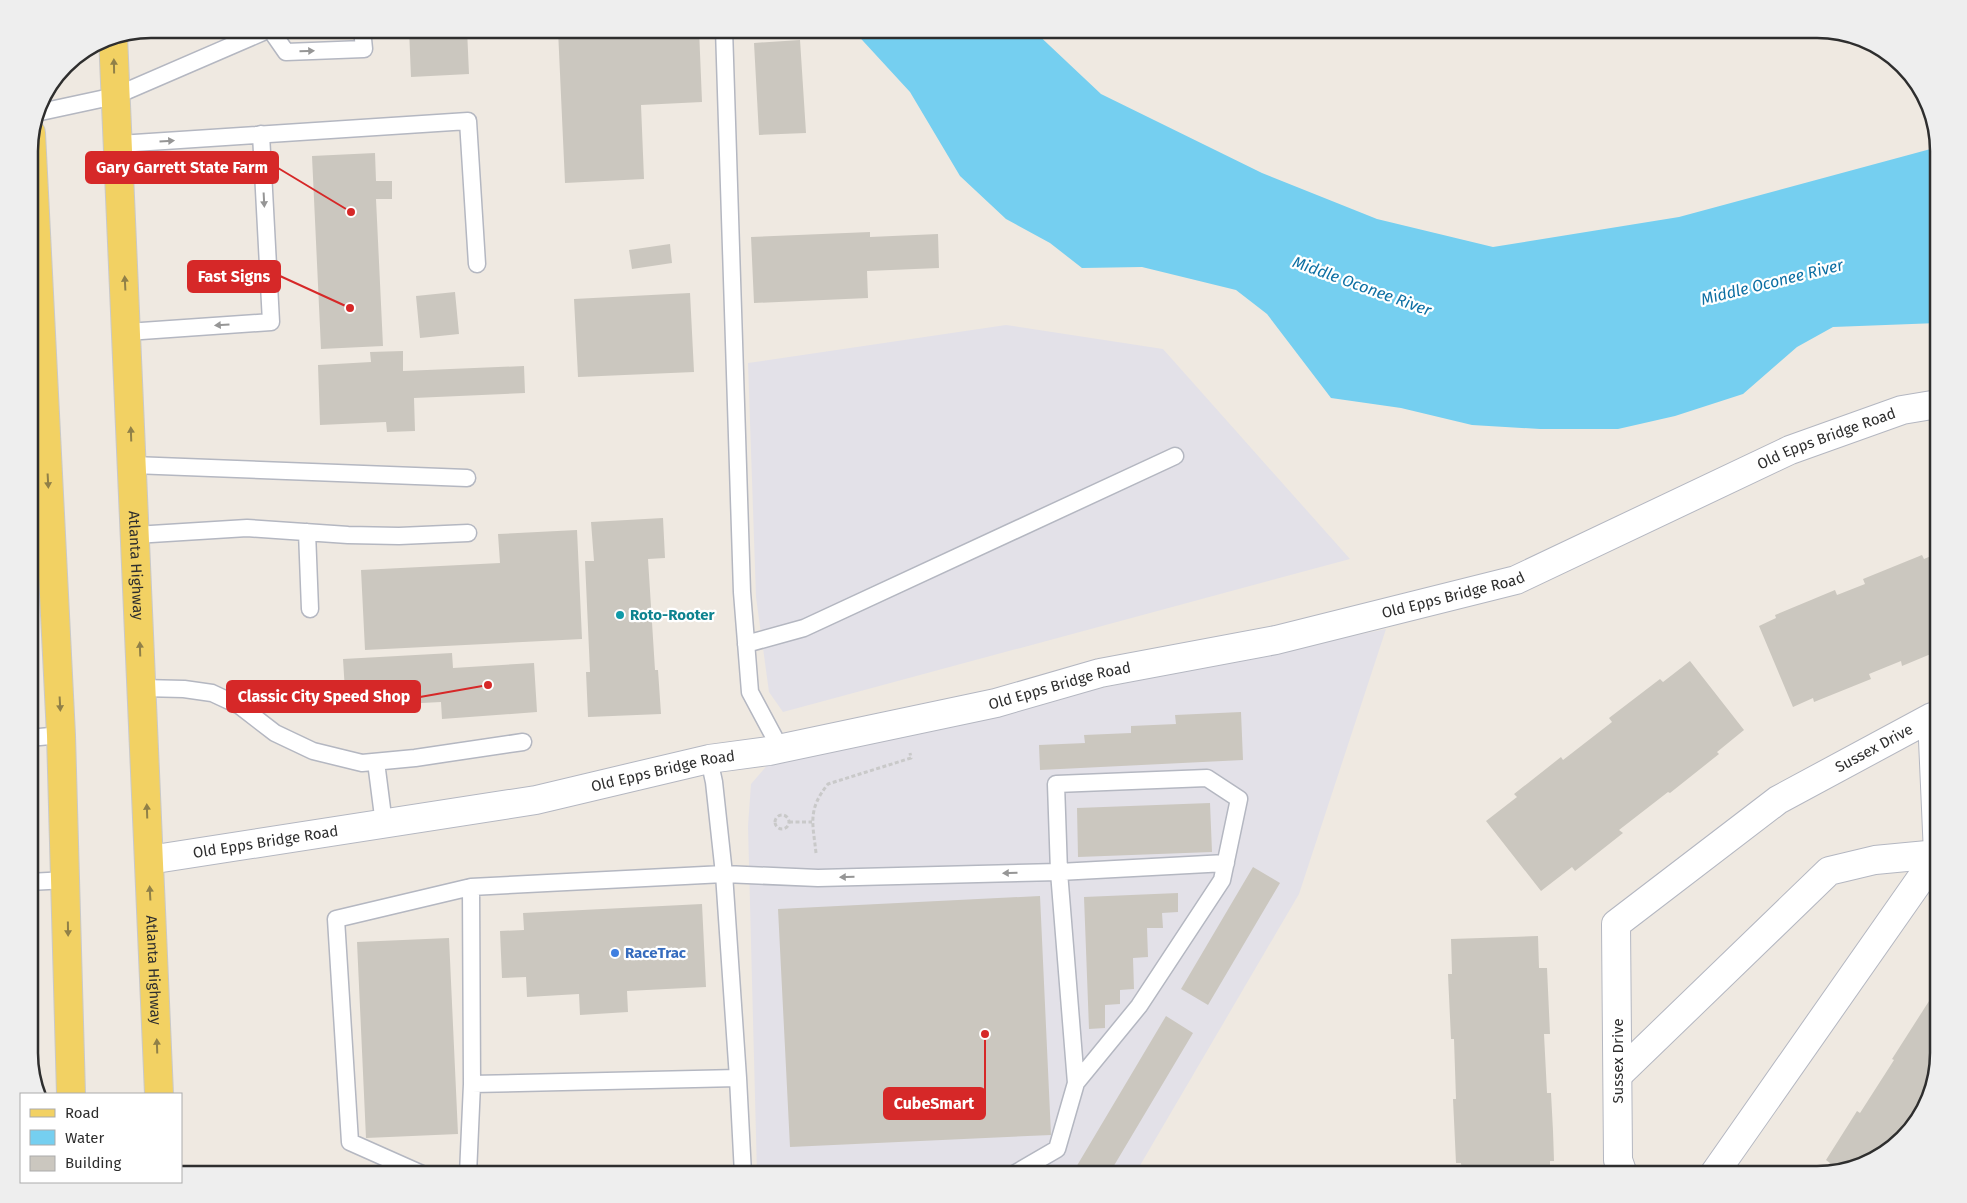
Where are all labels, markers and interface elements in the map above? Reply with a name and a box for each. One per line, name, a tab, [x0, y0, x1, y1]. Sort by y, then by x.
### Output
one-way arrow	[299, 47, 315, 55]
one-way arrow	[110, 58, 118, 74]
one-way arrow	[160, 136, 176, 144]
callout: Gary Garrett State Farm	[86, 152, 278, 183]
text: Gary Garrett State Farm	[96, 158, 268, 177]
one-way arrow	[261, 193, 269, 209]
water label: Middle Oconee River	[1290, 252, 1435, 320]
water label: Middle Oconee River	[1699, 255, 1846, 309]
callout: Fast Signs	[188, 261, 280, 292]
text: Fast Signs	[198, 267, 271, 286]
one-way arrow	[121, 275, 129, 291]
one-way arrow	[214, 322, 230, 330]
street label: Old Epps Bridge Road	[1754, 404, 1898, 473]
one-way arrow	[127, 426, 135, 442]
one-way arrow	[45, 473, 53, 489]
street label: Atlanta Highway	[125, 510, 147, 621]
street label: Old Epps Bridge Road	[1380, 568, 1528, 622]
place label: Roto-Rooter	[630, 606, 716, 624]
marker: Roto-Rooter	[614, 609, 626, 621]
one-way arrow	[136, 641, 144, 657]
street label: Old Epps Bridge Road	[987, 658, 1132, 713]
callout: Classic City Speed Shop	[227, 681, 420, 712]
text: Classic City Speed Shop	[238, 687, 410, 706]
one-way arrow	[56, 697, 64, 713]
street label: Sussex Drive	[1832, 720, 1916, 776]
street label: Old Epps Bridge Road	[589, 747, 736, 796]
one-way arrow	[143, 803, 151, 819]
street label: Old Epps Bridge Road	[192, 822, 340, 862]
one-way arrow	[1002, 869, 1018, 877]
one-way arrow	[839, 873, 855, 881]
one-way arrow	[146, 884, 154, 900]
street label: Atlanta Highway	[142, 915, 165, 1026]
one-way arrow	[64, 921, 72, 937]
place label: RaceTrac	[625, 944, 687, 962]
marker: RaceTrac	[609, 947, 621, 959]
street label: Sussex Drive	[1609, 1018, 1627, 1104]
one-way arrow	[153, 1037, 161, 1053]
callout: CubeSmart	[884, 1088, 985, 1119]
legend	[20, 1093, 182, 1183]
text: CubeSmart	[894, 1094, 975, 1113]
text: Road	[65, 1104, 100, 1122]
text: Water	[65, 1129, 104, 1147]
text: Building	[65, 1154, 121, 1172]

